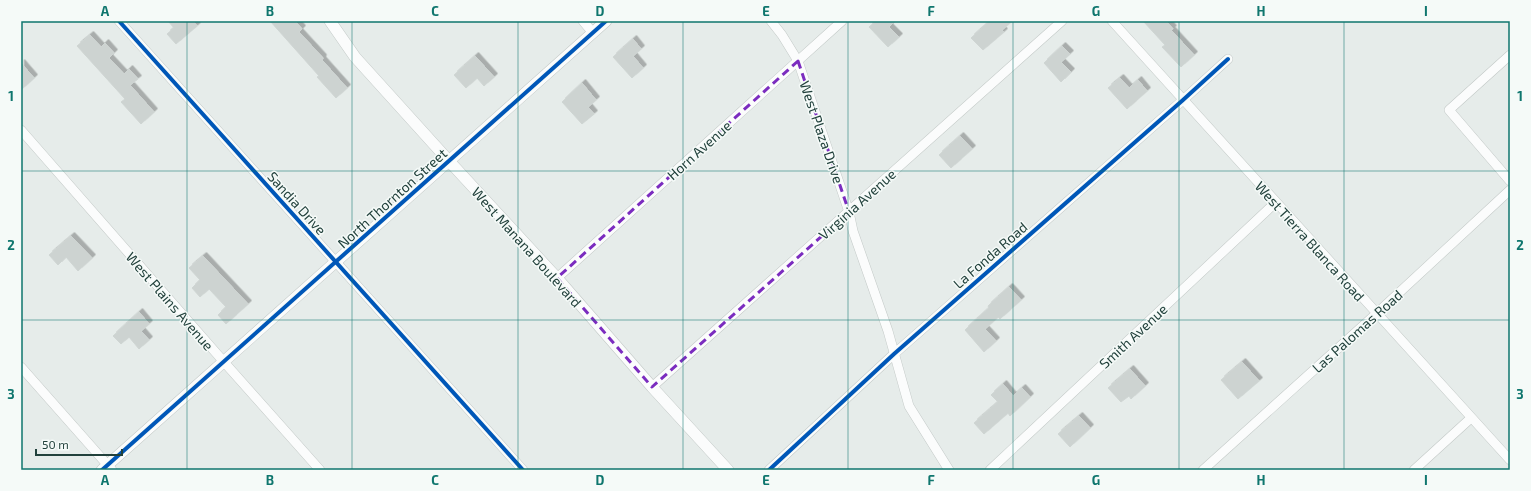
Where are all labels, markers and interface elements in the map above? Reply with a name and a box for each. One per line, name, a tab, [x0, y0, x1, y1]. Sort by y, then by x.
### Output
text: A	[101, 3, 110, 19]
text: B	[266, 3, 274, 19]
text: C	[431, 3, 439, 19]
text: D	[596, 3, 605, 19]
text: E	[762, 3, 770, 19]
text: F	[927, 3, 935, 19]
text: G	[1092, 3, 1100, 19]
text: H	[1257, 3, 1266, 19]
text: I	[1424, 3, 1428, 19]
street label: West Plaza Drive	[796, 78, 848, 186]
text: 1	[8, 88, 14, 104]
text: 1	[1517, 88, 1523, 104]
street label: Horn Avenue	[663, 117, 735, 183]
street label: North Thornton Street	[334, 144, 450, 252]
street label: Virginia Avenue	[815, 165, 899, 243]
street label: Sandia Drive	[264, 168, 330, 238]
street label: West Tierra Blanca Road	[1252, 178, 1368, 304]
street label: West Manana Boulevard	[469, 183, 585, 311]
street label: La Fonda Road	[950, 218, 1030, 292]
text: 2	[7, 237, 15, 253]
text: 2	[1516, 237, 1524, 253]
street label: West Plains Avenue	[123, 248, 217, 354]
street label: Las Palomas Road	[1308, 286, 1406, 376]
street label: Smith Avenue	[1095, 300, 1171, 372]
text: 3	[7, 386, 15, 402]
text: 3	[1516, 386, 1524, 402]
scale bar	[36, 431, 122, 457]
text: 50 m	[42, 437, 69, 451]
text: A	[101, 472, 110, 488]
text: B	[266, 472, 274, 488]
text: C	[431, 472, 439, 488]
text: D	[596, 472, 605, 488]
text: E	[762, 472, 770, 488]
text: F	[927, 472, 935, 488]
text: G	[1092, 472, 1100, 488]
text: H	[1257, 472, 1266, 488]
text: I	[1424, 472, 1428, 488]

